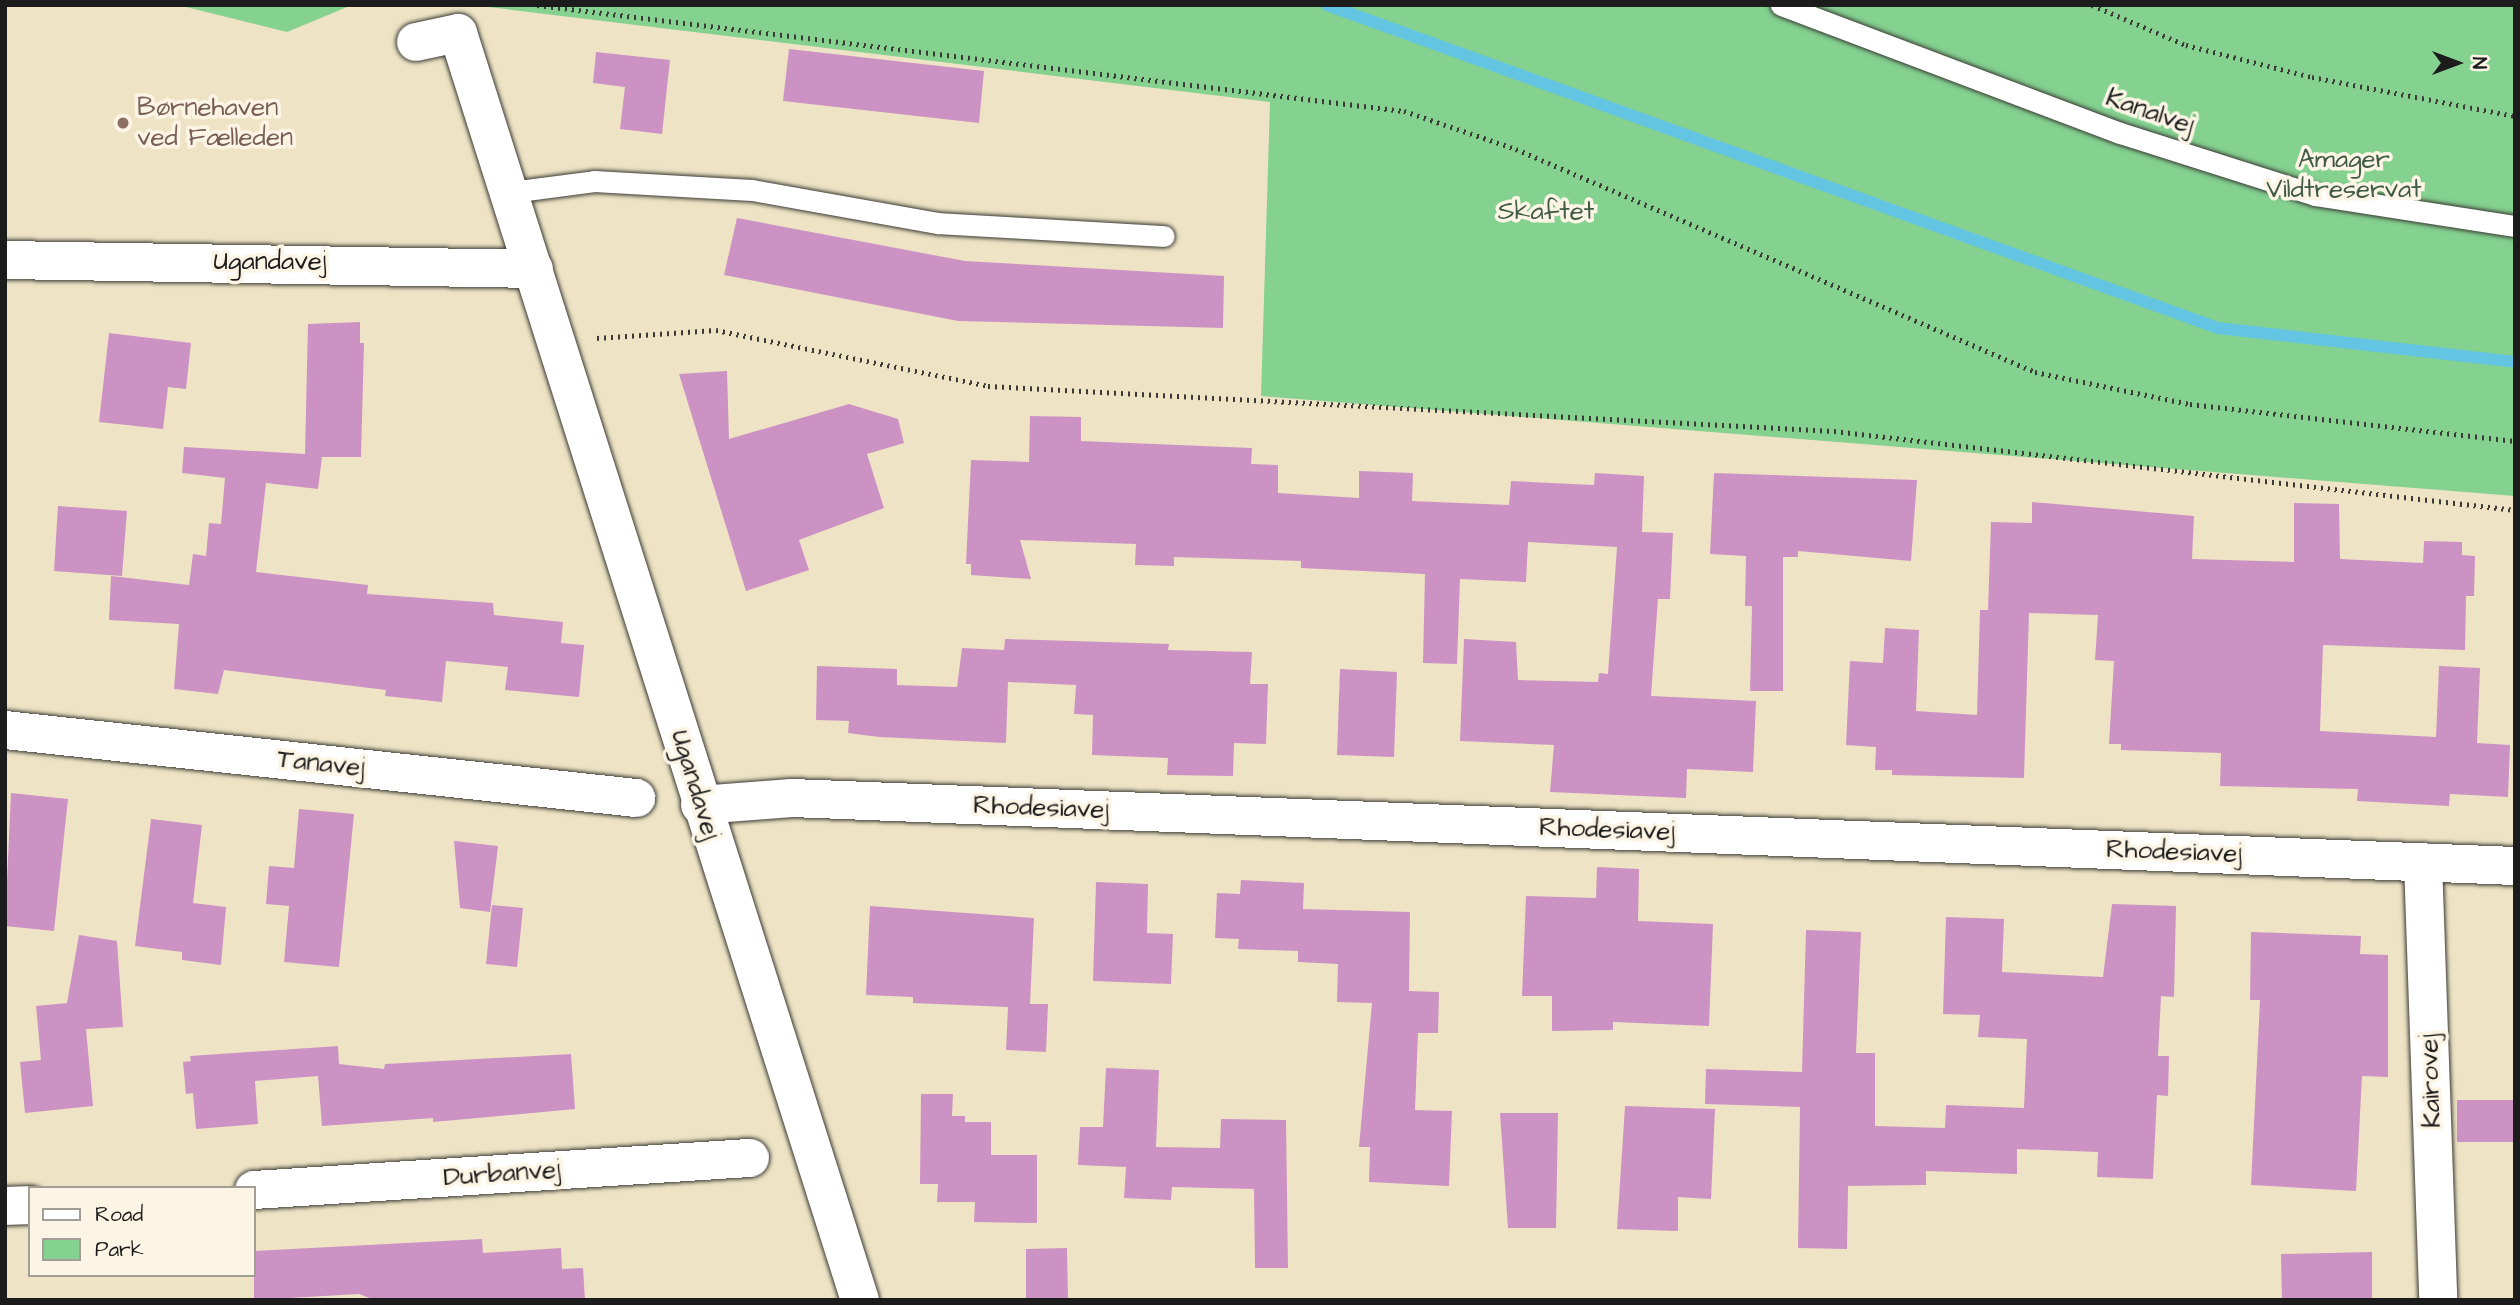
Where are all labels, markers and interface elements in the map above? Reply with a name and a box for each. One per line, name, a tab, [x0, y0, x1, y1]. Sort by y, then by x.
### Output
north arrow	[2422, 28, 2492, 98]
text: N	[2465, 57, 2492, 69]
street label: Kanalvej	[2102, 82, 2198, 142]
place label: Børnehaven ved Fælleden	[137, 92, 293, 154]
marker: Børnehaven ved Fælleden	[115, 115, 131, 131]
park label: Amager Vildtreservat	[2266, 144, 2422, 206]
park label: Skaftet	[1498, 196, 1594, 228]
street label: Ugandavej	[214, 246, 326, 278]
street label: Ugandavej	[664, 726, 726, 844]
street label: Tanavej	[276, 744, 366, 784]
street label: Rhodesiavej	[973, 790, 1109, 826]
street label: Rhodesiavej	[1539, 812, 1675, 848]
street label: Rhodesiavej	[2106, 834, 2242, 870]
street label: Kairovej	[2414, 1033, 2448, 1129]
street label: Durbanvej	[442, 1154, 562, 1194]
legend	[28, 1186, 256, 1277]
text: Road	[95, 1200, 143, 1229]
text: Park	[95, 1235, 144, 1264]

